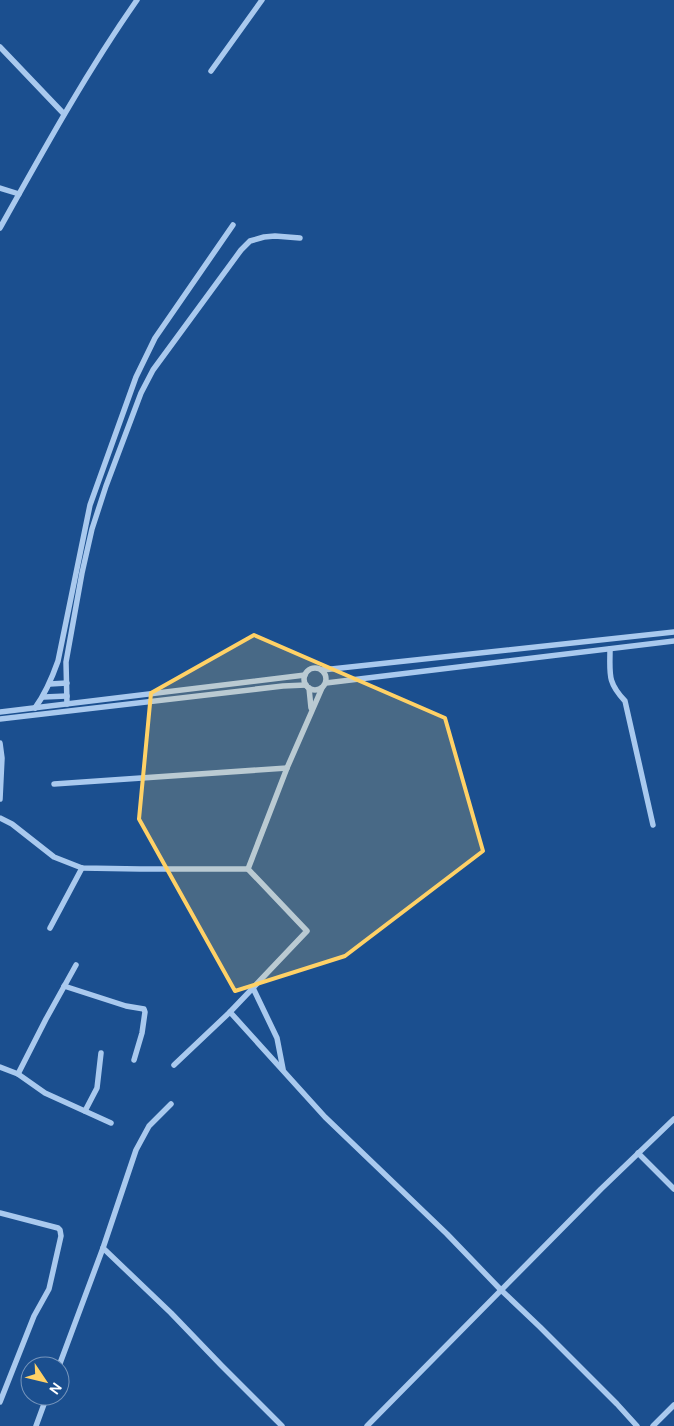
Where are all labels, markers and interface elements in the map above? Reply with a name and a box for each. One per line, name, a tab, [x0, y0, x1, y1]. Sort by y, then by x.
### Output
north arrow	[20, 1356, 70, 1406]
text: N	[45, 1379, 66, 1398]

